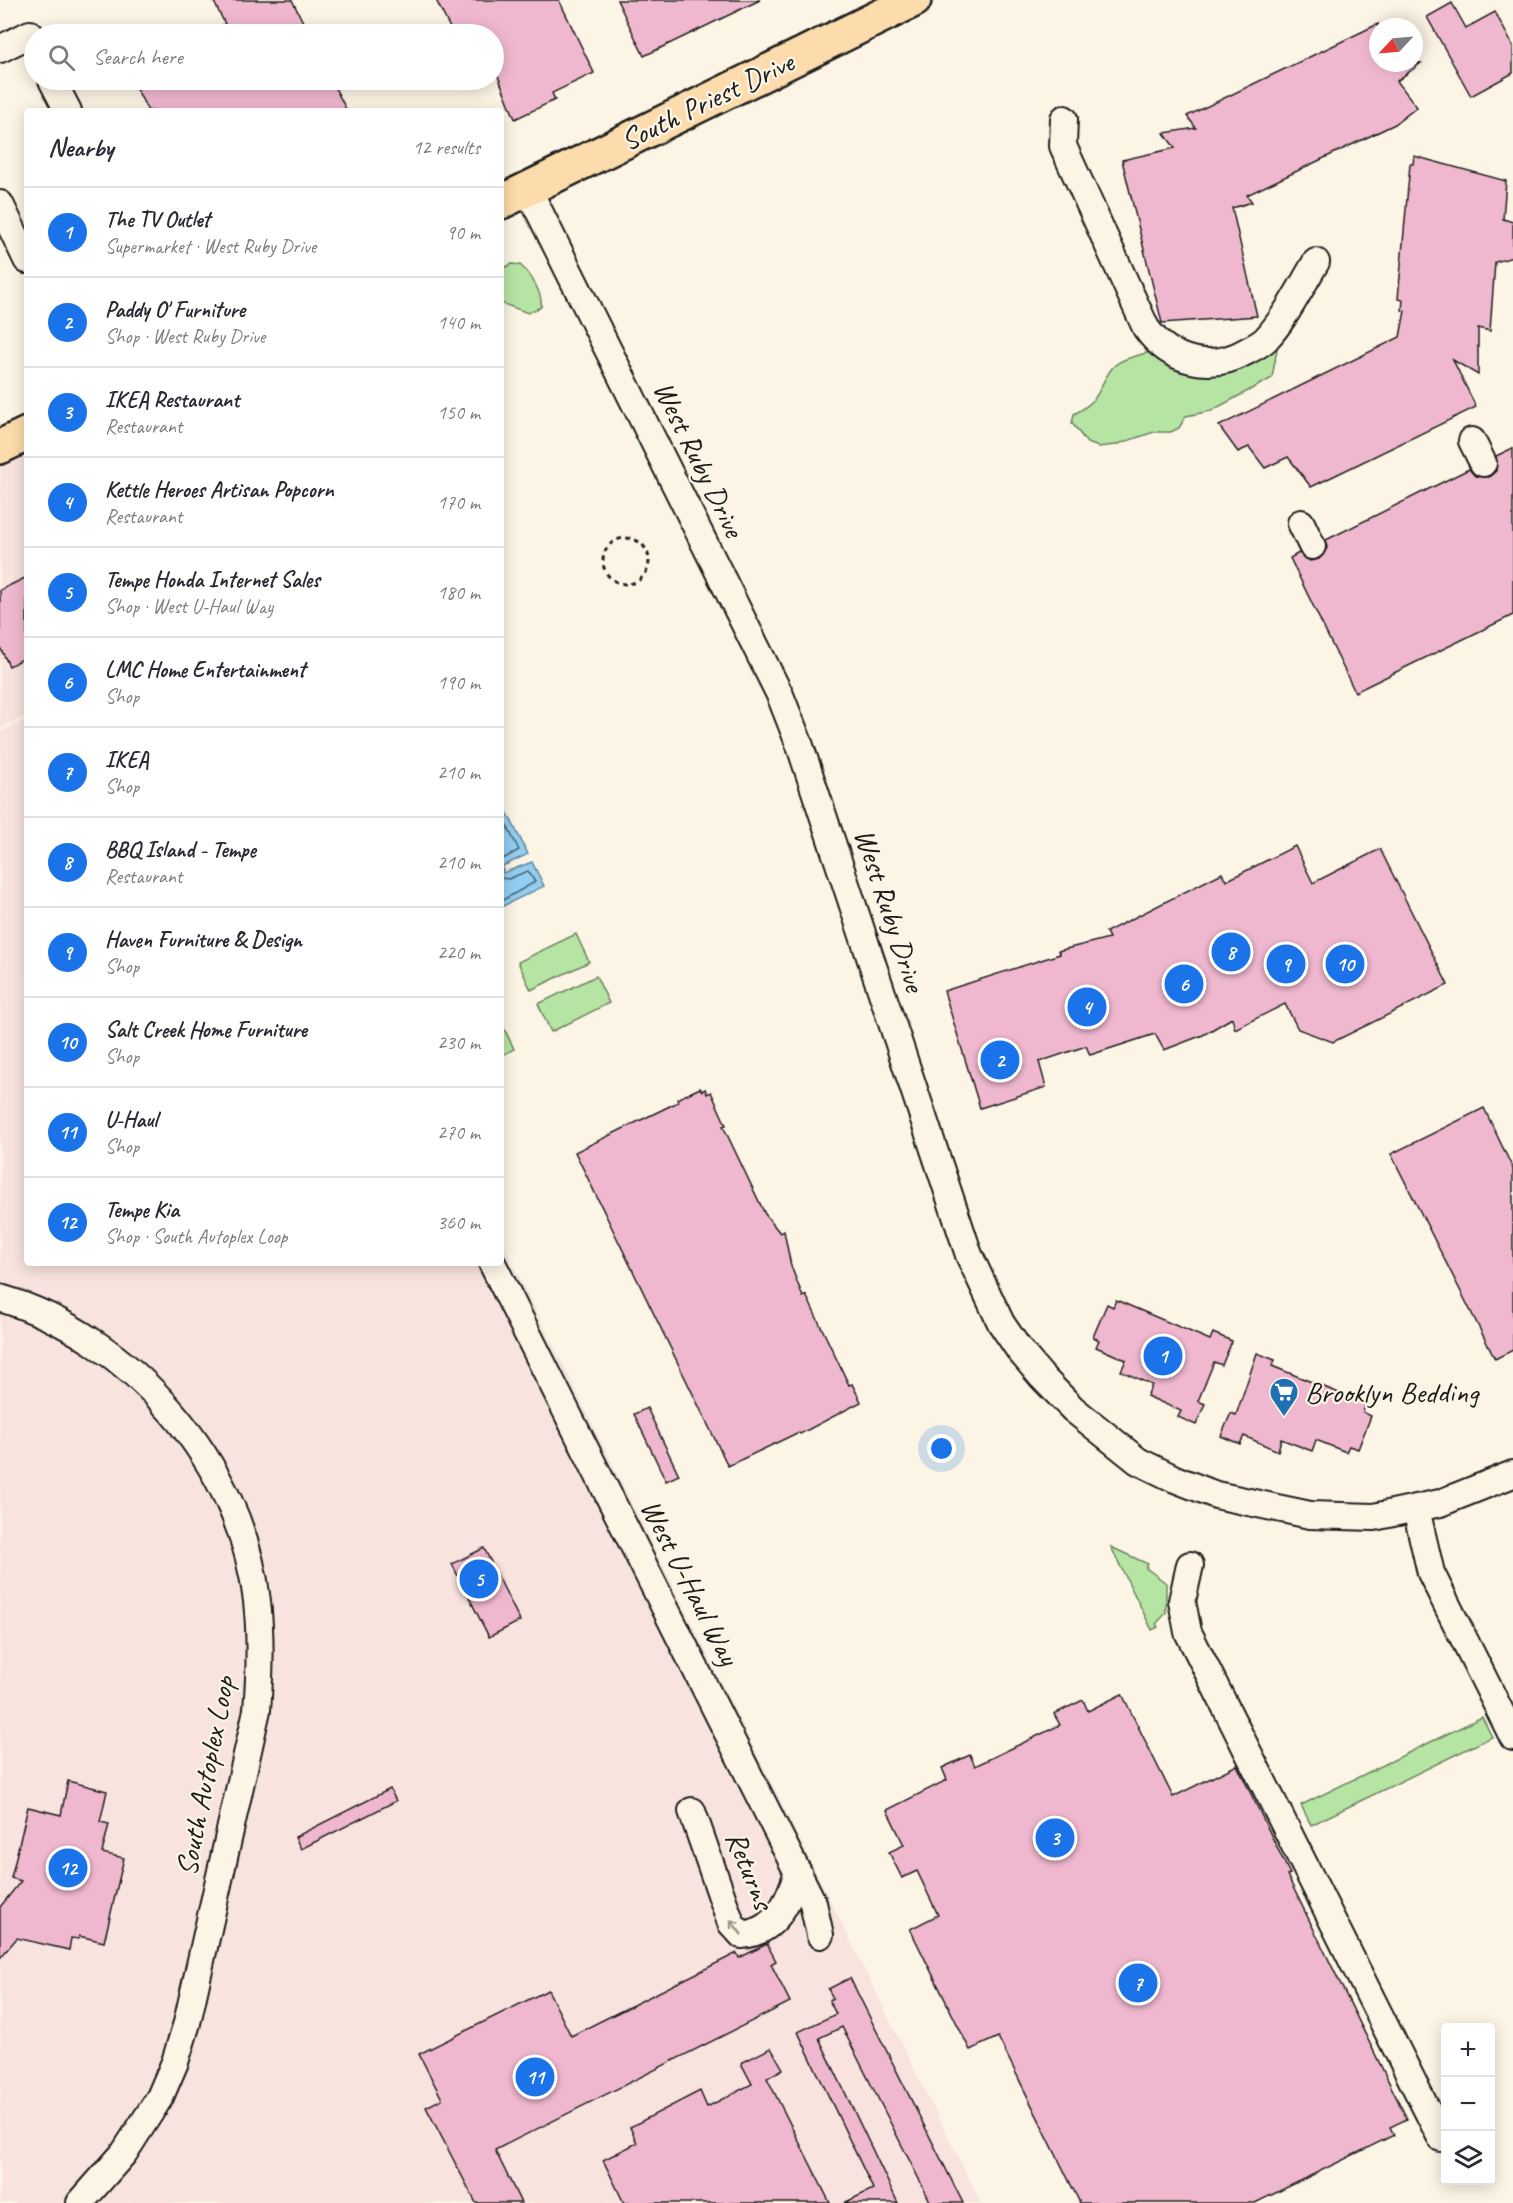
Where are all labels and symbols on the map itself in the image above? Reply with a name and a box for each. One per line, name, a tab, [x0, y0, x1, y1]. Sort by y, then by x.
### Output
north arrow	[1369, 18, 1423, 72]
street label: South Priest Drive	[614, 42, 802, 159]
street label: West Ruby Drive	[645, 375, 754, 545]
street label: West Ruby Drive	[846, 824, 935, 998]
pin: 8	[1212, 930, 1250, 974]
pin: 9	[1266, 942, 1306, 986]
pin: 10	[1326, 942, 1364, 986]
pin: 6	[1164, 962, 1204, 1006]
pin: 4	[1068, 984, 1106, 1030]
pin: 2	[980, 1038, 1020, 1082]
pin: 1	[1144, 1334, 1182, 1378]
place label: Brooklyn Bedding	[1305, 1373, 1481, 1411]
supermarket icon: Brooklyn Bedding	[1268, 1376, 1300, 1418]
your location	[927, 1434, 956, 1463]
street label: West U-Haul Way	[632, 1493, 749, 1673]
pin: 5	[460, 1556, 498, 1602]
street label: South Autoplex Loop	[167, 1671, 243, 1879]
pin: 3	[1036, 1816, 1074, 1860]
street label: Returns	[717, 1825, 784, 1917]
pin: 12	[48, 1846, 88, 1890]
one-way arrow	[730, 1919, 743, 1935]
pin: 7	[1118, 1960, 1158, 2006]
pin: 11	[516, 2054, 554, 2100]

